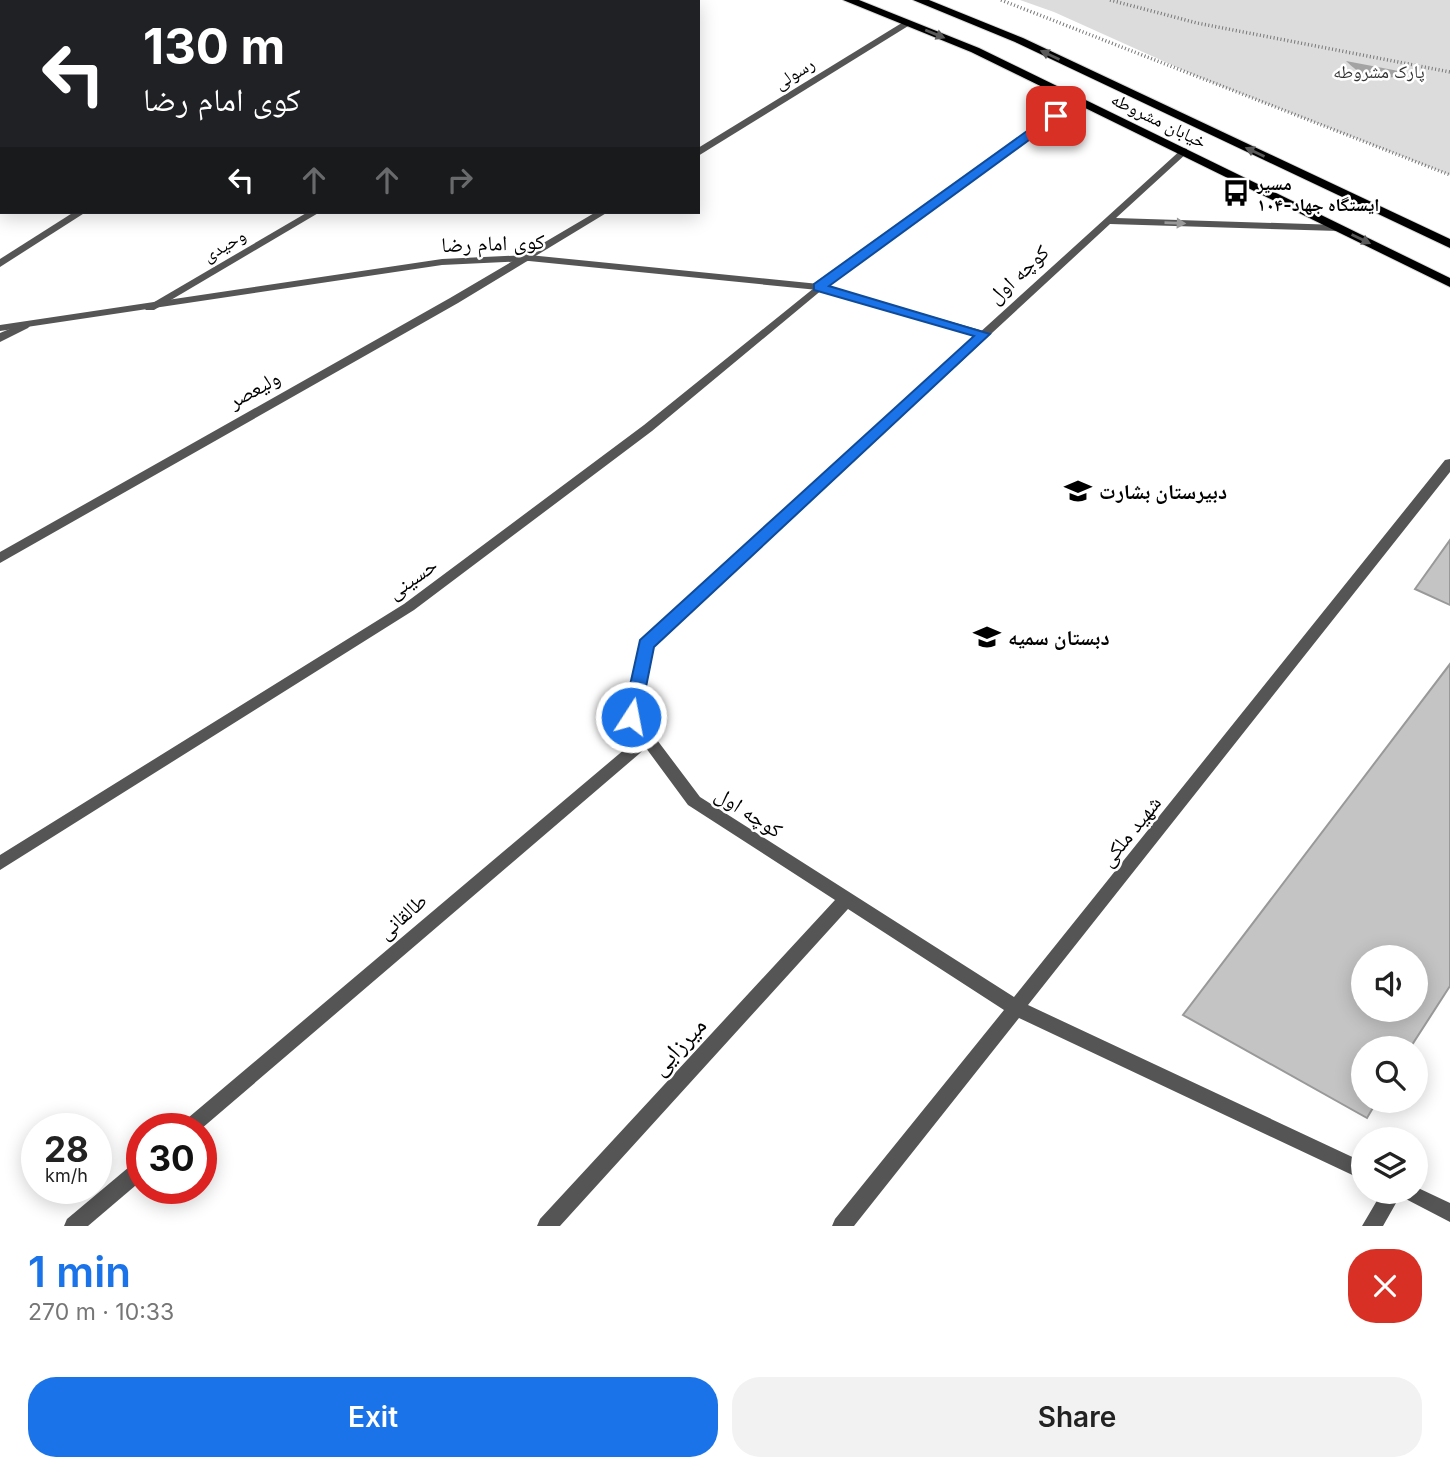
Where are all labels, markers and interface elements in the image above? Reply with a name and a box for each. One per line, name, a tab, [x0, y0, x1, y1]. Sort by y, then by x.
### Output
text: 130 m	[143, 17, 285, 76]
icon: left	[28, 28, 119, 119]
one-way arrow	[925, 29, 946, 40]
one-way arrow	[1040, 49, 1060, 60]
street label: رسولی	[770, 53, 819, 94]
park label: پارک مشروطه	[1333, 61, 1425, 83]
text: کوی امام رضا	[143, 80, 301, 119]
pin	[1026, 86, 1086, 146]
street label: خیابان مشروطه	[1107, 88, 1210, 153]
icon: arrive	[1037, 97, 1075, 135]
one-way arrow	[1245, 146, 1265, 158]
icon: left	[222, 161, 260, 199]
icon: ahead	[295, 161, 333, 199]
icon: ahead	[368, 161, 406, 199]
icon: right	[441, 161, 479, 199]
place label: مسیر ۱۰۴-ایستگاه جهاد	[1256, 173, 1379, 215]
bus stop icon: مسیر ۱۰۴-ایستگاه جهاد	[1221, 178, 1251, 208]
one-way arrow	[1164, 218, 1186, 229]
street label: وحیدی	[199, 224, 250, 266]
street label: کوی امام رضا	[441, 229, 545, 259]
one-way arrow	[1351, 234, 1371, 245]
street label: کوچه اول	[982, 239, 1054, 309]
street label: ولیعصر	[223, 365, 284, 414]
school or university icon: دبیرستان بشارت	[1063, 476, 1093, 506]
place label: دبیرستان بشارت	[1099, 479, 1227, 504]
street label: حسینی	[382, 552, 442, 605]
school or university icon: دبستان سمیه	[972, 622, 1002, 652]
place label: دبستان سمیه	[1008, 625, 1110, 650]
position arrow	[594, 680, 668, 754]
street label: کوچه اول	[711, 781, 787, 843]
street label: شهید ملکی	[1094, 790, 1167, 872]
street label: طالقانی	[372, 888, 432, 945]
map controls	[1351, 945, 1428, 1204]
button: sound	[1351, 945, 1428, 1022]
street label: میرزایی	[644, 1011, 712, 1081]
button: search	[1351, 1036, 1428, 1113]
speed limit sign: 30	[126, 1113, 217, 1204]
button: layers	[1351, 1127, 1428, 1204]
text: 28	[44, 1128, 89, 1170]
text: km/h	[45, 1165, 88, 1186]
text: 1 min	[28, 1246, 131, 1297]
button: close	[1348, 1249, 1422, 1323]
text: 270 m · 10:33	[28, 1298, 174, 1326]
button: Exit	[28, 1377, 718, 1457]
button: Share	[732, 1377, 1422, 1457]

